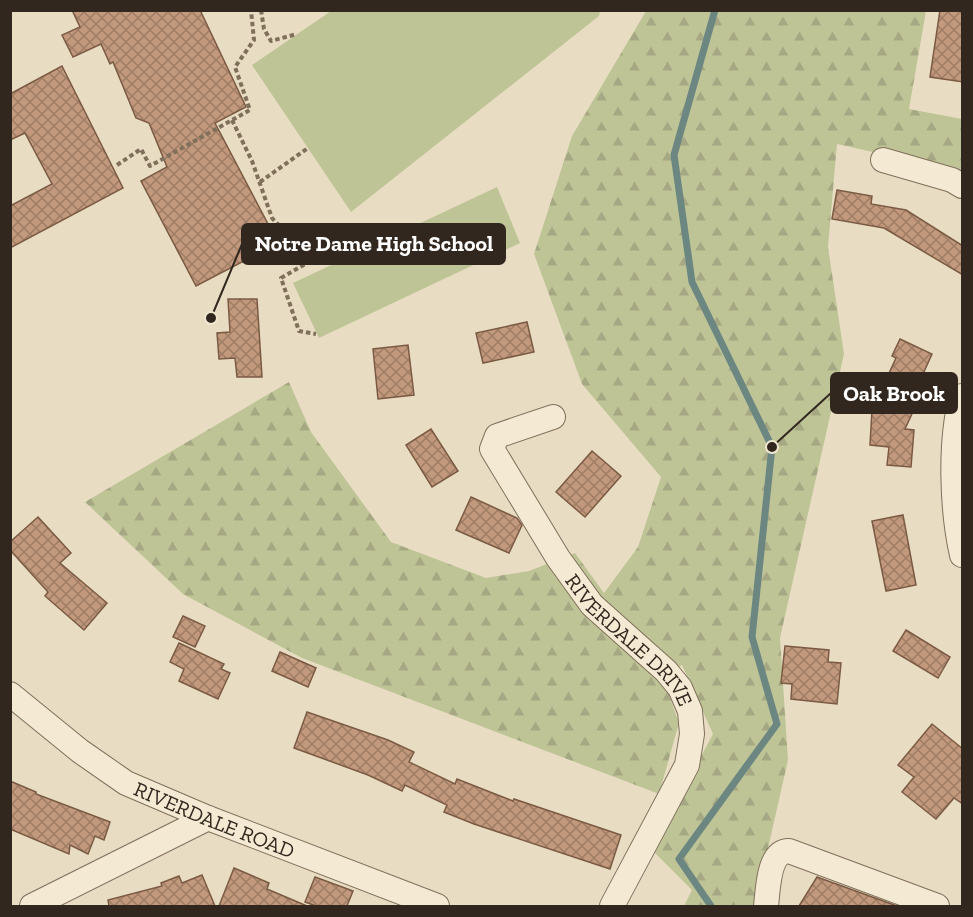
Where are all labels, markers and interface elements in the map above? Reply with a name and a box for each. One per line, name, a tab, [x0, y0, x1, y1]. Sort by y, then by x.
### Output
callout: Notre Dame High School	[242, 224, 505, 264]
text: Notre Dame High School	[255, 230, 493, 257]
callout: Oak Brook	[831, 373, 957, 413]
text: Oak Brook	[843, 380, 945, 407]
street label: RIVERDALE DRIVE	[561, 568, 699, 709]
street label: RIVERDALE ROAD	[130, 776, 298, 863]

